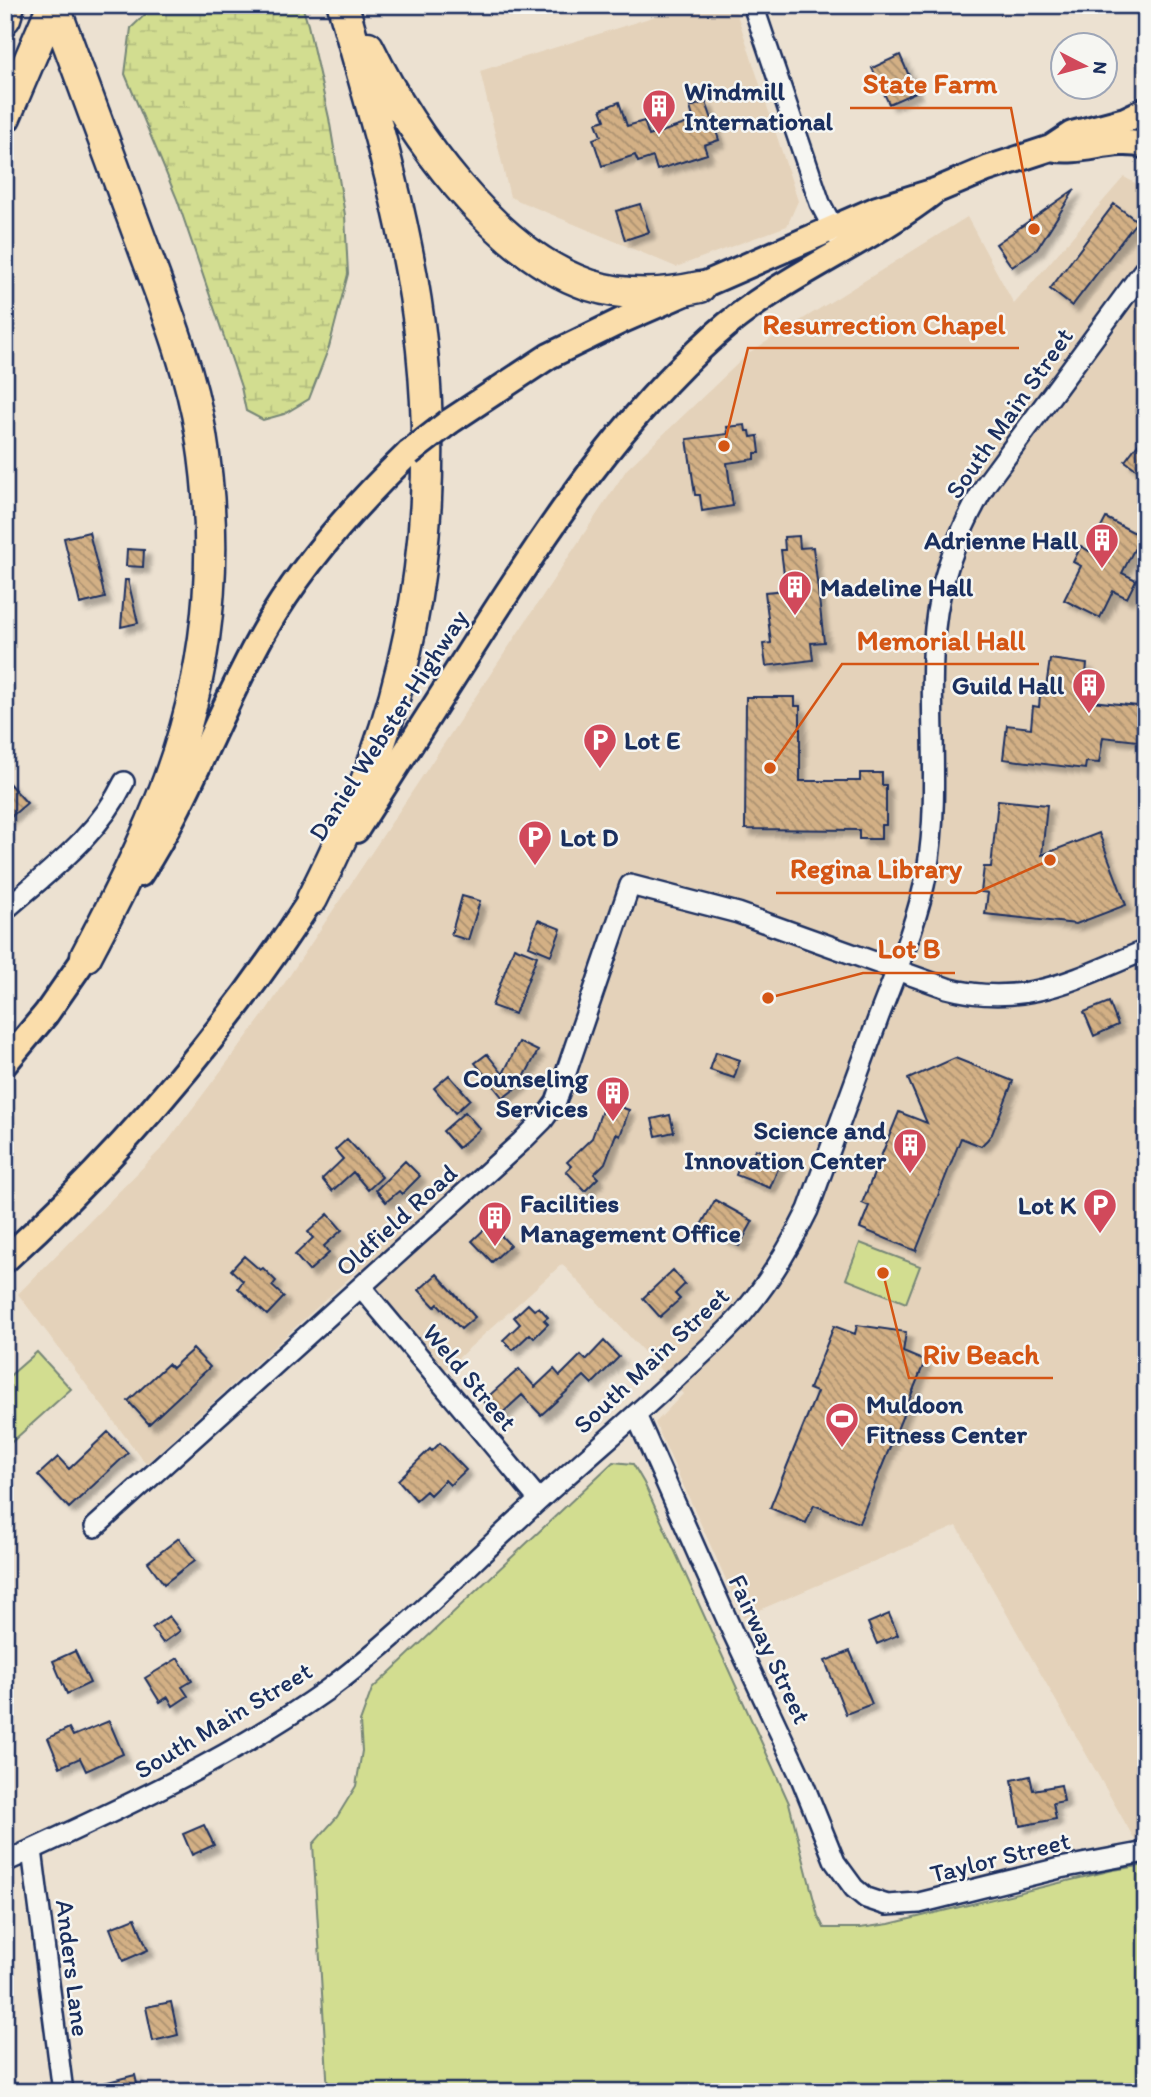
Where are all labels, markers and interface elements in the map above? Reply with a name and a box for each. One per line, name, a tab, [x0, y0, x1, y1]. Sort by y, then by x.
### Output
north arrow	[1050, 32, 1120, 102]
callout: State Farm	[850, 59, 1011, 108]
text: N	[1088, 60, 1113, 75]
text: State Farm	[863, 66, 998, 100]
place label: Windmill International	[684, 75, 833, 137]
building icon: Windmill International	[640, 87, 678, 136]
callout: Resurrection Chapel	[748, 299, 1019, 348]
text: Resurrection Chapel	[763, 307, 1006, 341]
street label: South Main Street	[938, 321, 1080, 505]
building icon: Adrienne Hall	[1083, 521, 1121, 570]
place label: Adrienne Hall	[923, 524, 1079, 556]
building icon: Madeline Hall	[776, 568, 814, 617]
place label: Madeline Hall	[820, 571, 974, 603]
street label: Daniel Webster Highway	[301, 603, 475, 847]
callout: Memorial Hall	[842, 615, 1039, 664]
text: Memorial Hall	[857, 623, 1025, 657]
building icon: Guild Hall	[1070, 666, 1108, 715]
place label: Guild Hall	[952, 669, 1065, 701]
parking icon: Lot E	[581, 721, 619, 770]
place label: Lot E	[624, 724, 680, 756]
parking icon: Lot D	[516, 818, 554, 867]
place label: Lot D	[560, 821, 618, 853]
callout: Regina Library	[776, 844, 976, 893]
text: Regina Library	[790, 851, 963, 885]
callout: Lot B	[863, 924, 955, 973]
text: Lot B	[878, 931, 941, 965]
place label: Counseling Services	[463, 1062, 589, 1124]
building icon: Counseling Services	[594, 1074, 632, 1123]
place label: Science and Innovation Center	[684, 1114, 887, 1176]
building icon: Science and Innovation Center	[891, 1126, 929, 1175]
street label: Oldfield Road	[328, 1157, 464, 1283]
parking icon: Lot K	[1081, 1186, 1119, 1235]
place label: Facilities Management Office	[520, 1187, 741, 1249]
place label: Lot K	[1018, 1189, 1077, 1221]
building icon: Facilities Management Office	[476, 1199, 514, 1248]
street label: South Main Street	[566, 1279, 736, 1440]
street label: Weld Street	[416, 1317, 524, 1437]
callout: Riv Beach	[909, 1329, 1053, 1378]
text: Riv Beach	[923, 1337, 1040, 1371]
place label: Muldoon Fitness Center	[866, 1388, 1027, 1450]
sports icon: Muldoon Fitness Center	[823, 1400, 861, 1449]
street label: Fairway Street	[721, 1569, 819, 1729]
street label: South Main Street	[128, 1654, 318, 1786]
street label: Taylor Street	[927, 1824, 1074, 1890]
street label: Anders Lane	[49, 1898, 97, 2038]

